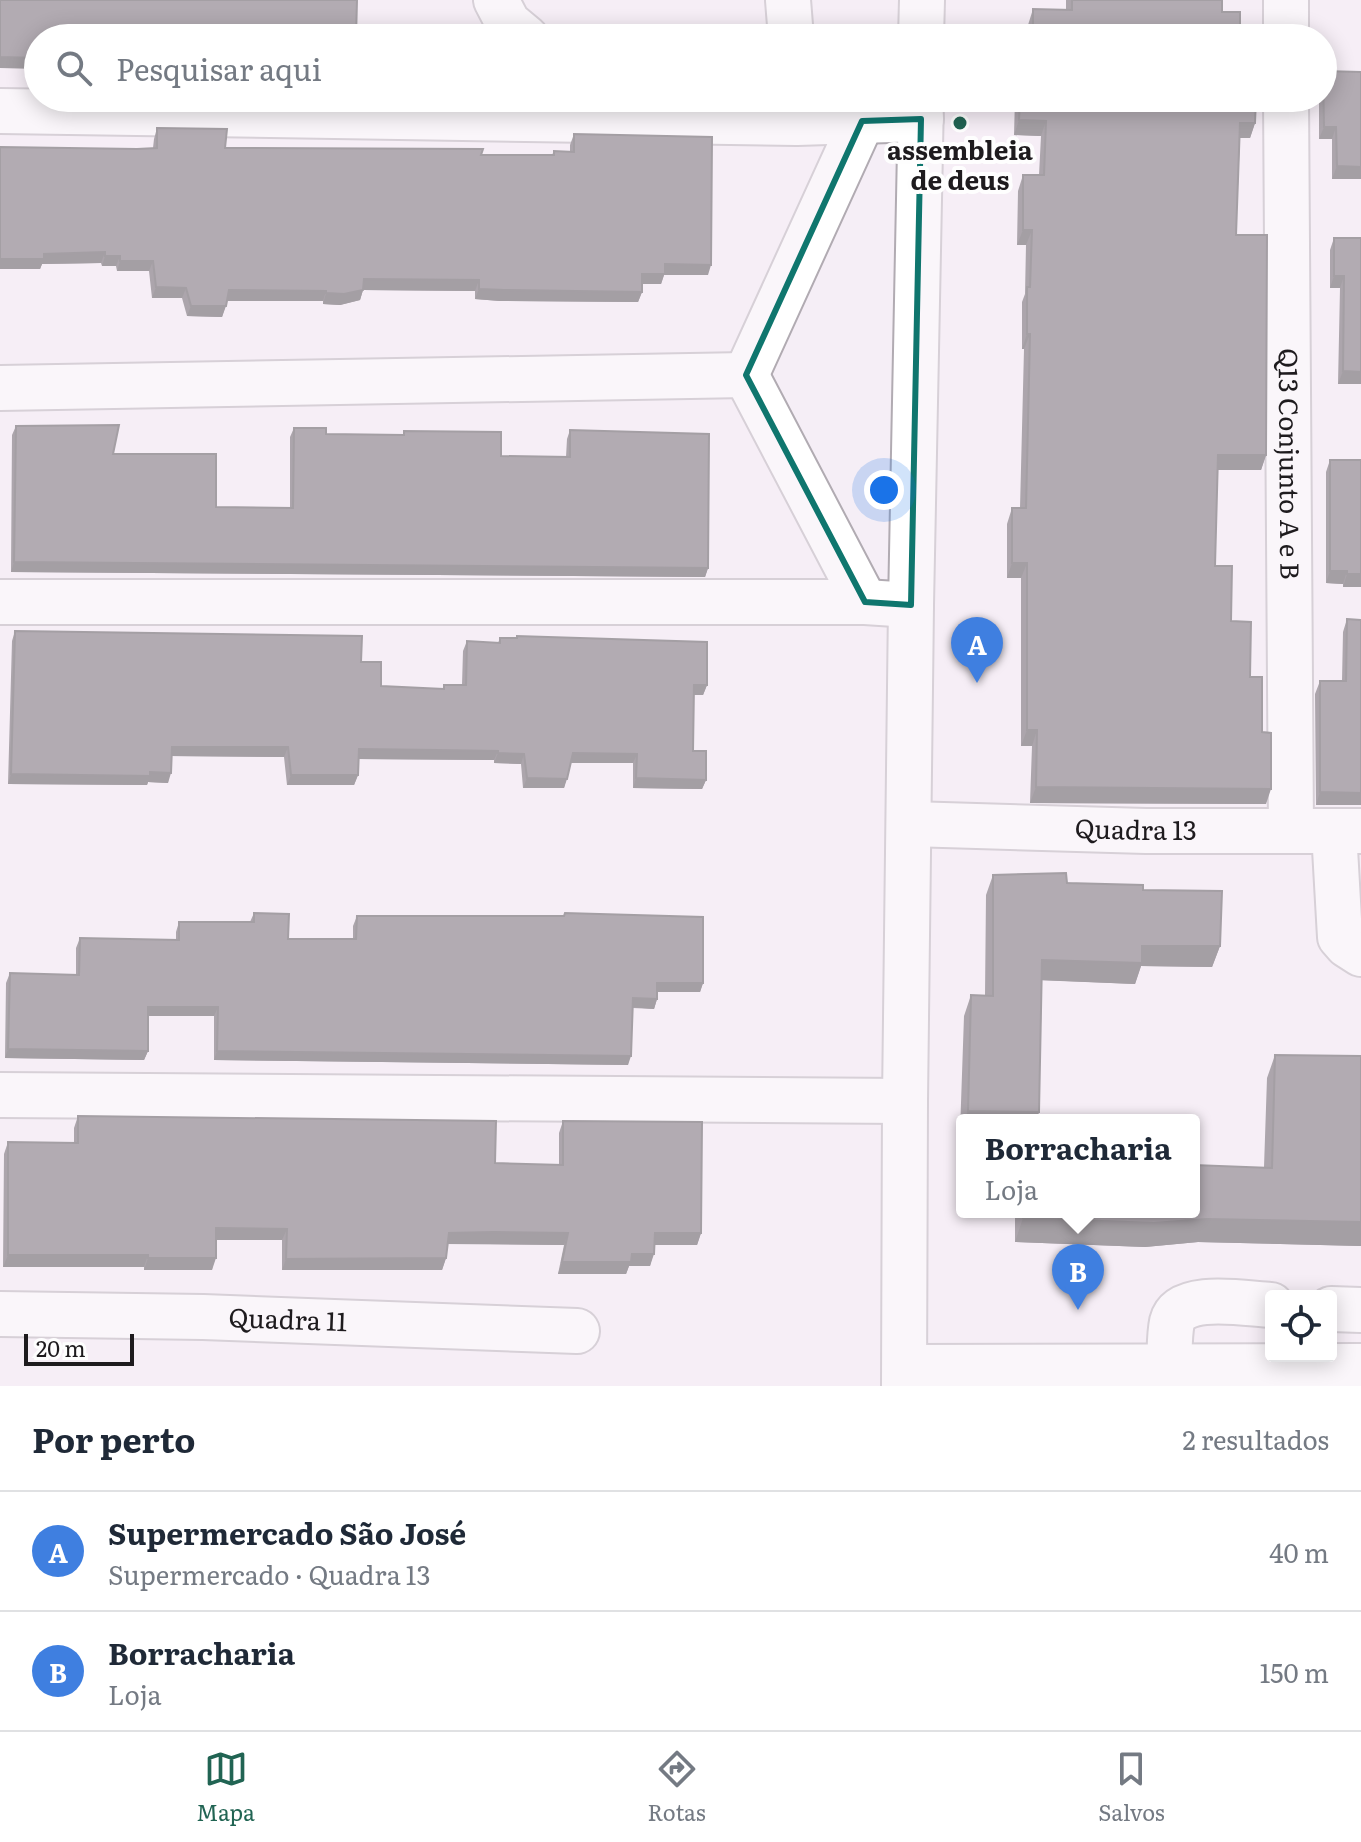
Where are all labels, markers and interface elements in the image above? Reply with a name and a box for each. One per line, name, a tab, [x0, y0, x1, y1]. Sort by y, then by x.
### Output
search box	[24, 24, 1337, 112]
icon: search	[52, 46, 96, 90]
text: Pesquisar aqui	[116, 46, 322, 90]
marker: assembleia de deus	[951, 114, 969, 132]
place label: assembleia de deus	[887, 129, 1033, 198]
street label: Q13 Conjunto A e B	[1271, 348, 1311, 580]
your location	[864, 470, 904, 510]
pin: A	[951, 617, 1003, 683]
street label: Quadra 13	[1074, 807, 1197, 848]
popup	[956, 1114, 1200, 1218]
text: Borracharia	[984, 1125, 1172, 1169]
text: Loja	[984, 1169, 1038, 1208]
pin: B	[1052, 1244, 1104, 1310]
map controls	[1265, 1290, 1337, 1362]
button: locate	[1265, 1290, 1337, 1362]
street label: Quadra 11	[228, 1296, 348, 1339]
scale bar	[24, 1330, 134, 1366]
text: 20 m	[36, 1331, 86, 1364]
text: Por perto	[32, 1413, 196, 1463]
text: 2 resultados	[1183, 1419, 1329, 1458]
text: Supermercado São José	[108, 1510, 466, 1554]
text: A	[48, 1532, 68, 1571]
text: 40 m	[1269, 1532, 1329, 1571]
text: Supermercado · Quadra 13	[108, 1554, 431, 1593]
text: Borracharia	[108, 1630, 295, 1674]
text: B	[49, 1652, 67, 1691]
text: 150 m	[1260, 1652, 1329, 1691]
text: Loja	[108, 1674, 161, 1713]
tab: Mapa	[196, 1747, 255, 1828]
tab: Rotas	[648, 1747, 706, 1828]
tab: Salvos	[1098, 1747, 1165, 1828]

